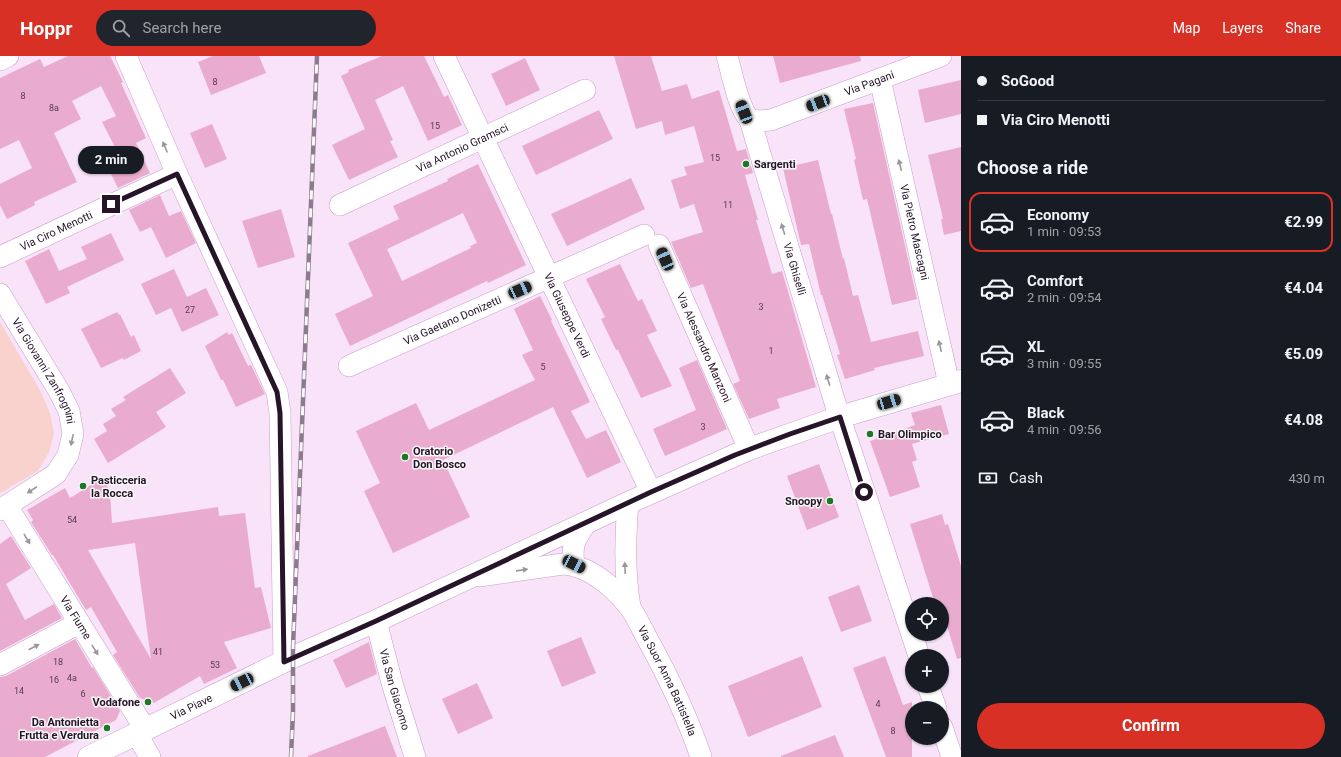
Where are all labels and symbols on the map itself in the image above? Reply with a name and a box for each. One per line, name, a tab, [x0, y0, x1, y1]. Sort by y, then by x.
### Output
street label: Via Pagani	[843, 68, 896, 99]
house number: 8	[212, 77, 218, 87]
house number: 8	[20, 91, 26, 101]
car	[805, 93, 831, 113]
car	[734, 99, 754, 125]
house number: 8a	[49, 103, 59, 113]
street label: Via Antonio Gramsci	[414, 121, 510, 175]
house number: 15	[430, 121, 440, 131]
one-way arrow	[162, 141, 168, 153]
callout: 2 min	[78, 146, 144, 174]
house number: 15	[710, 153, 720, 163]
place label: Sargenti	[754, 158, 796, 171]
one-way arrow	[896, 158, 902, 171]
marker: Sargenti	[741, 159, 751, 169]
street label: Via Pietro Mascagni	[897, 183, 931, 282]
route end	[102, 195, 120, 213]
house number: 11	[723, 200, 733, 210]
street label: Via Ciro Menotti	[18, 209, 95, 254]
one-way arrow	[780, 223, 786, 235]
street label: Via Ghiselli	[780, 241, 808, 297]
car	[655, 246, 675, 272]
street label: Via Giuseppe Verdi	[541, 271, 592, 360]
car	[507, 280, 533, 300]
street label: Via Alessandro Manzoni	[674, 291, 734, 405]
street label: Via Gaetano Donizetti	[401, 293, 503, 348]
house number: 3	[758, 302, 764, 312]
house number: 27	[185, 305, 195, 315]
street label: Via Giovanni Zanfrognini	[9, 316, 77, 425]
one-way arrow	[937, 340, 943, 352]
house number: 1	[768, 346, 774, 356]
house number: 5	[540, 362, 546, 372]
one-way arrow	[825, 374, 831, 386]
car	[876, 393, 902, 411]
house number: 3	[700, 422, 706, 432]
place label: Bar Olimpico	[878, 428, 942, 441]
marker: Bar Olimpico	[865, 429, 875, 439]
one-way arrow	[68, 433, 74, 446]
place label: Oratorio Don Bosco	[413, 445, 466, 471]
marker: Oratorio Don Bosco	[400, 452, 410, 462]
place label: Pasticceria la Rocca	[91, 474, 147, 500]
marker: Pasticceria la Rocca	[78, 481, 88, 491]
route start	[855, 483, 873, 501]
one-way arrow	[27, 486, 37, 494]
place label: Snoopy	[785, 495, 822, 508]
marker: Snoopy	[825, 496, 835, 506]
house number: 54	[67, 515, 77, 525]
one-way arrow	[24, 533, 31, 545]
car	[561, 553, 587, 575]
one-way arrow	[622, 561, 628, 574]
one-way arrow	[516, 567, 529, 573]
street label: Via Fiume	[57, 593, 94, 642]
street label: Via Suor Anna Battistella	[635, 624, 699, 738]
one-way arrow	[29, 643, 40, 650]
one-way arrow	[92, 644, 99, 656]
house number: 41	[153, 647, 163, 657]
street label: Via San Giacomo	[376, 648, 412, 732]
house number: 18	[53, 657, 63, 667]
house number: 53	[210, 660, 220, 670]
car	[229, 671, 255, 693]
house number: 4a	[67, 673, 77, 683]
house number: 16	[49, 675, 59, 685]
house number: 14	[14, 686, 24, 696]
house number: 6	[80, 689, 86, 699]
street label: Via Piave	[168, 691, 215, 723]
place label: Vodafone	[93, 696, 140, 709]
marker: Vodafone	[143, 697, 153, 707]
house number: 4	[875, 699, 881, 709]
place label: Da Antonietta Frutta e Verdura	[19, 716, 99, 742]
marker: Da Antonietta Frutta e Verdura	[102, 723, 112, 733]
house number: 8	[890, 726, 896, 736]

